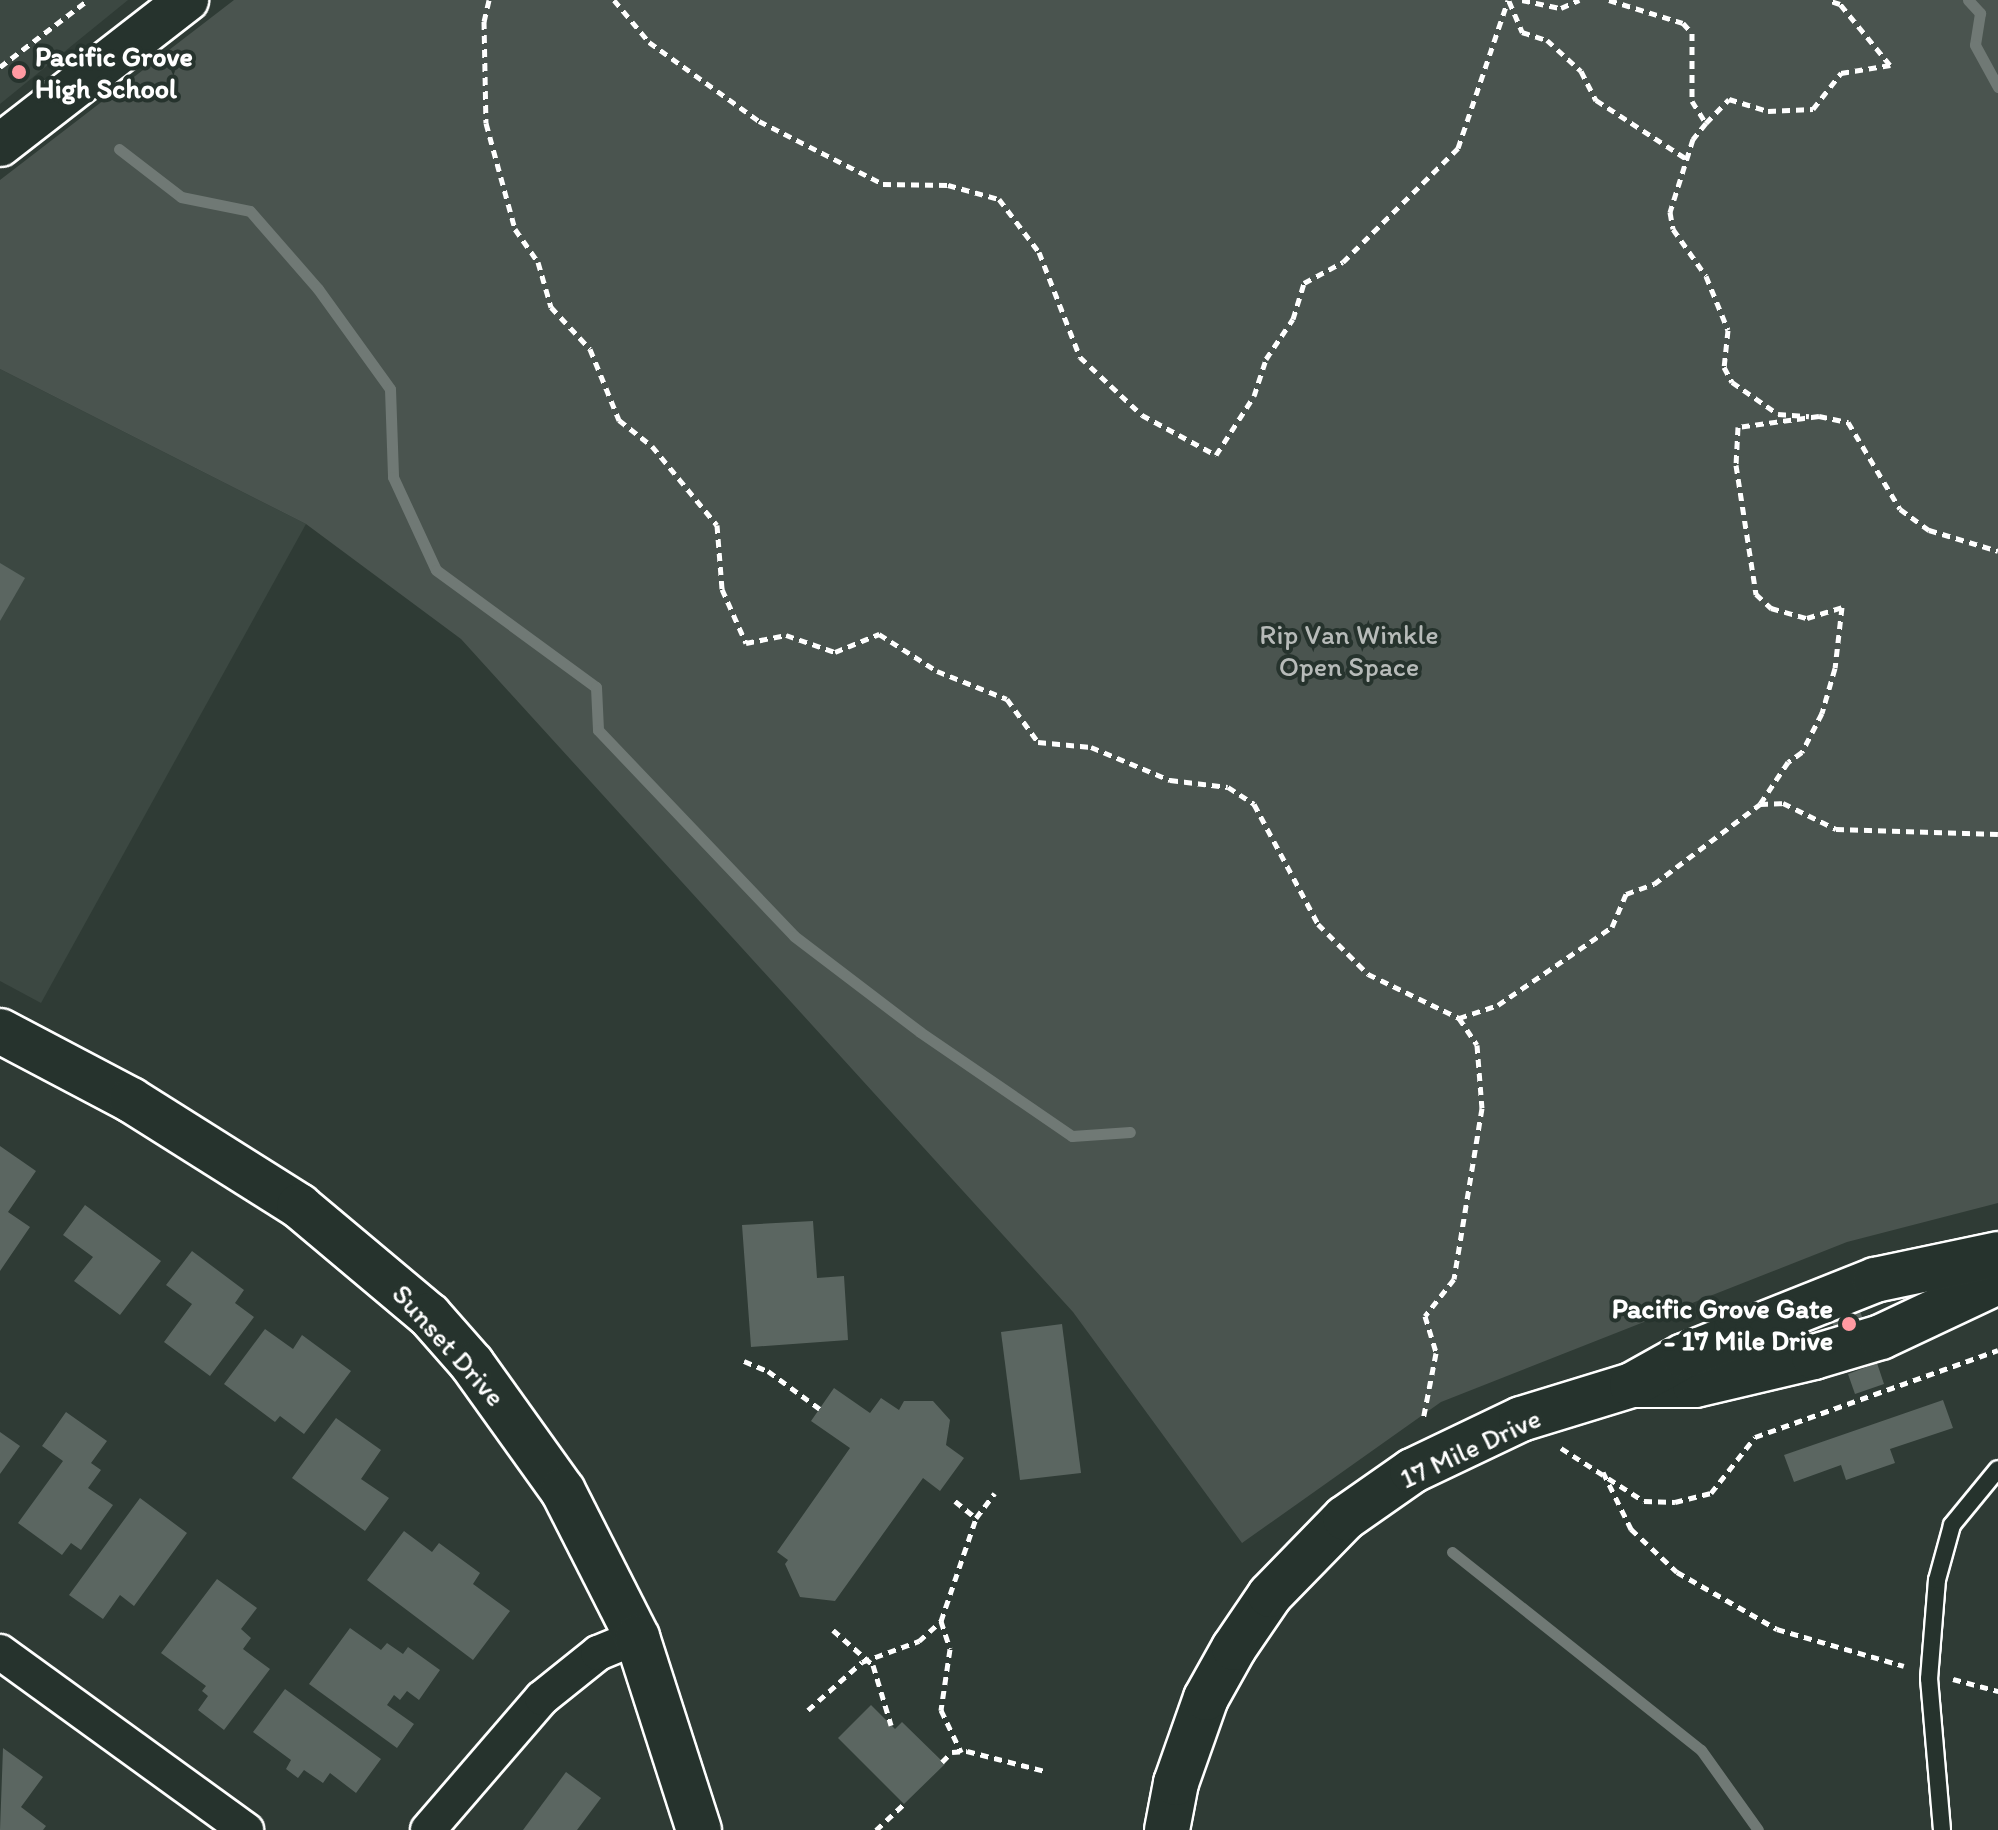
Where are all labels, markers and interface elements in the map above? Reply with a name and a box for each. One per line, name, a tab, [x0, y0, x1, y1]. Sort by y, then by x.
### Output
place label: Pacific Grove High School	[35, 39, 193, 105]
marker: Pacific Grove High School	[10, 63, 28, 81]
park label: Rip Van Winkle Open Space	[1259, 617, 1439, 683]
street label: Sunset Drive	[385, 1277, 513, 1413]
place label: Pacific Grove Gate - 17 Mile Drive	[1611, 1291, 1833, 1357]
marker: Pacific Grove Gate - 17 Mile Drive	[1840, 1315, 1858, 1333]
street label: 17 Mile Drive	[1394, 1400, 1546, 1496]

